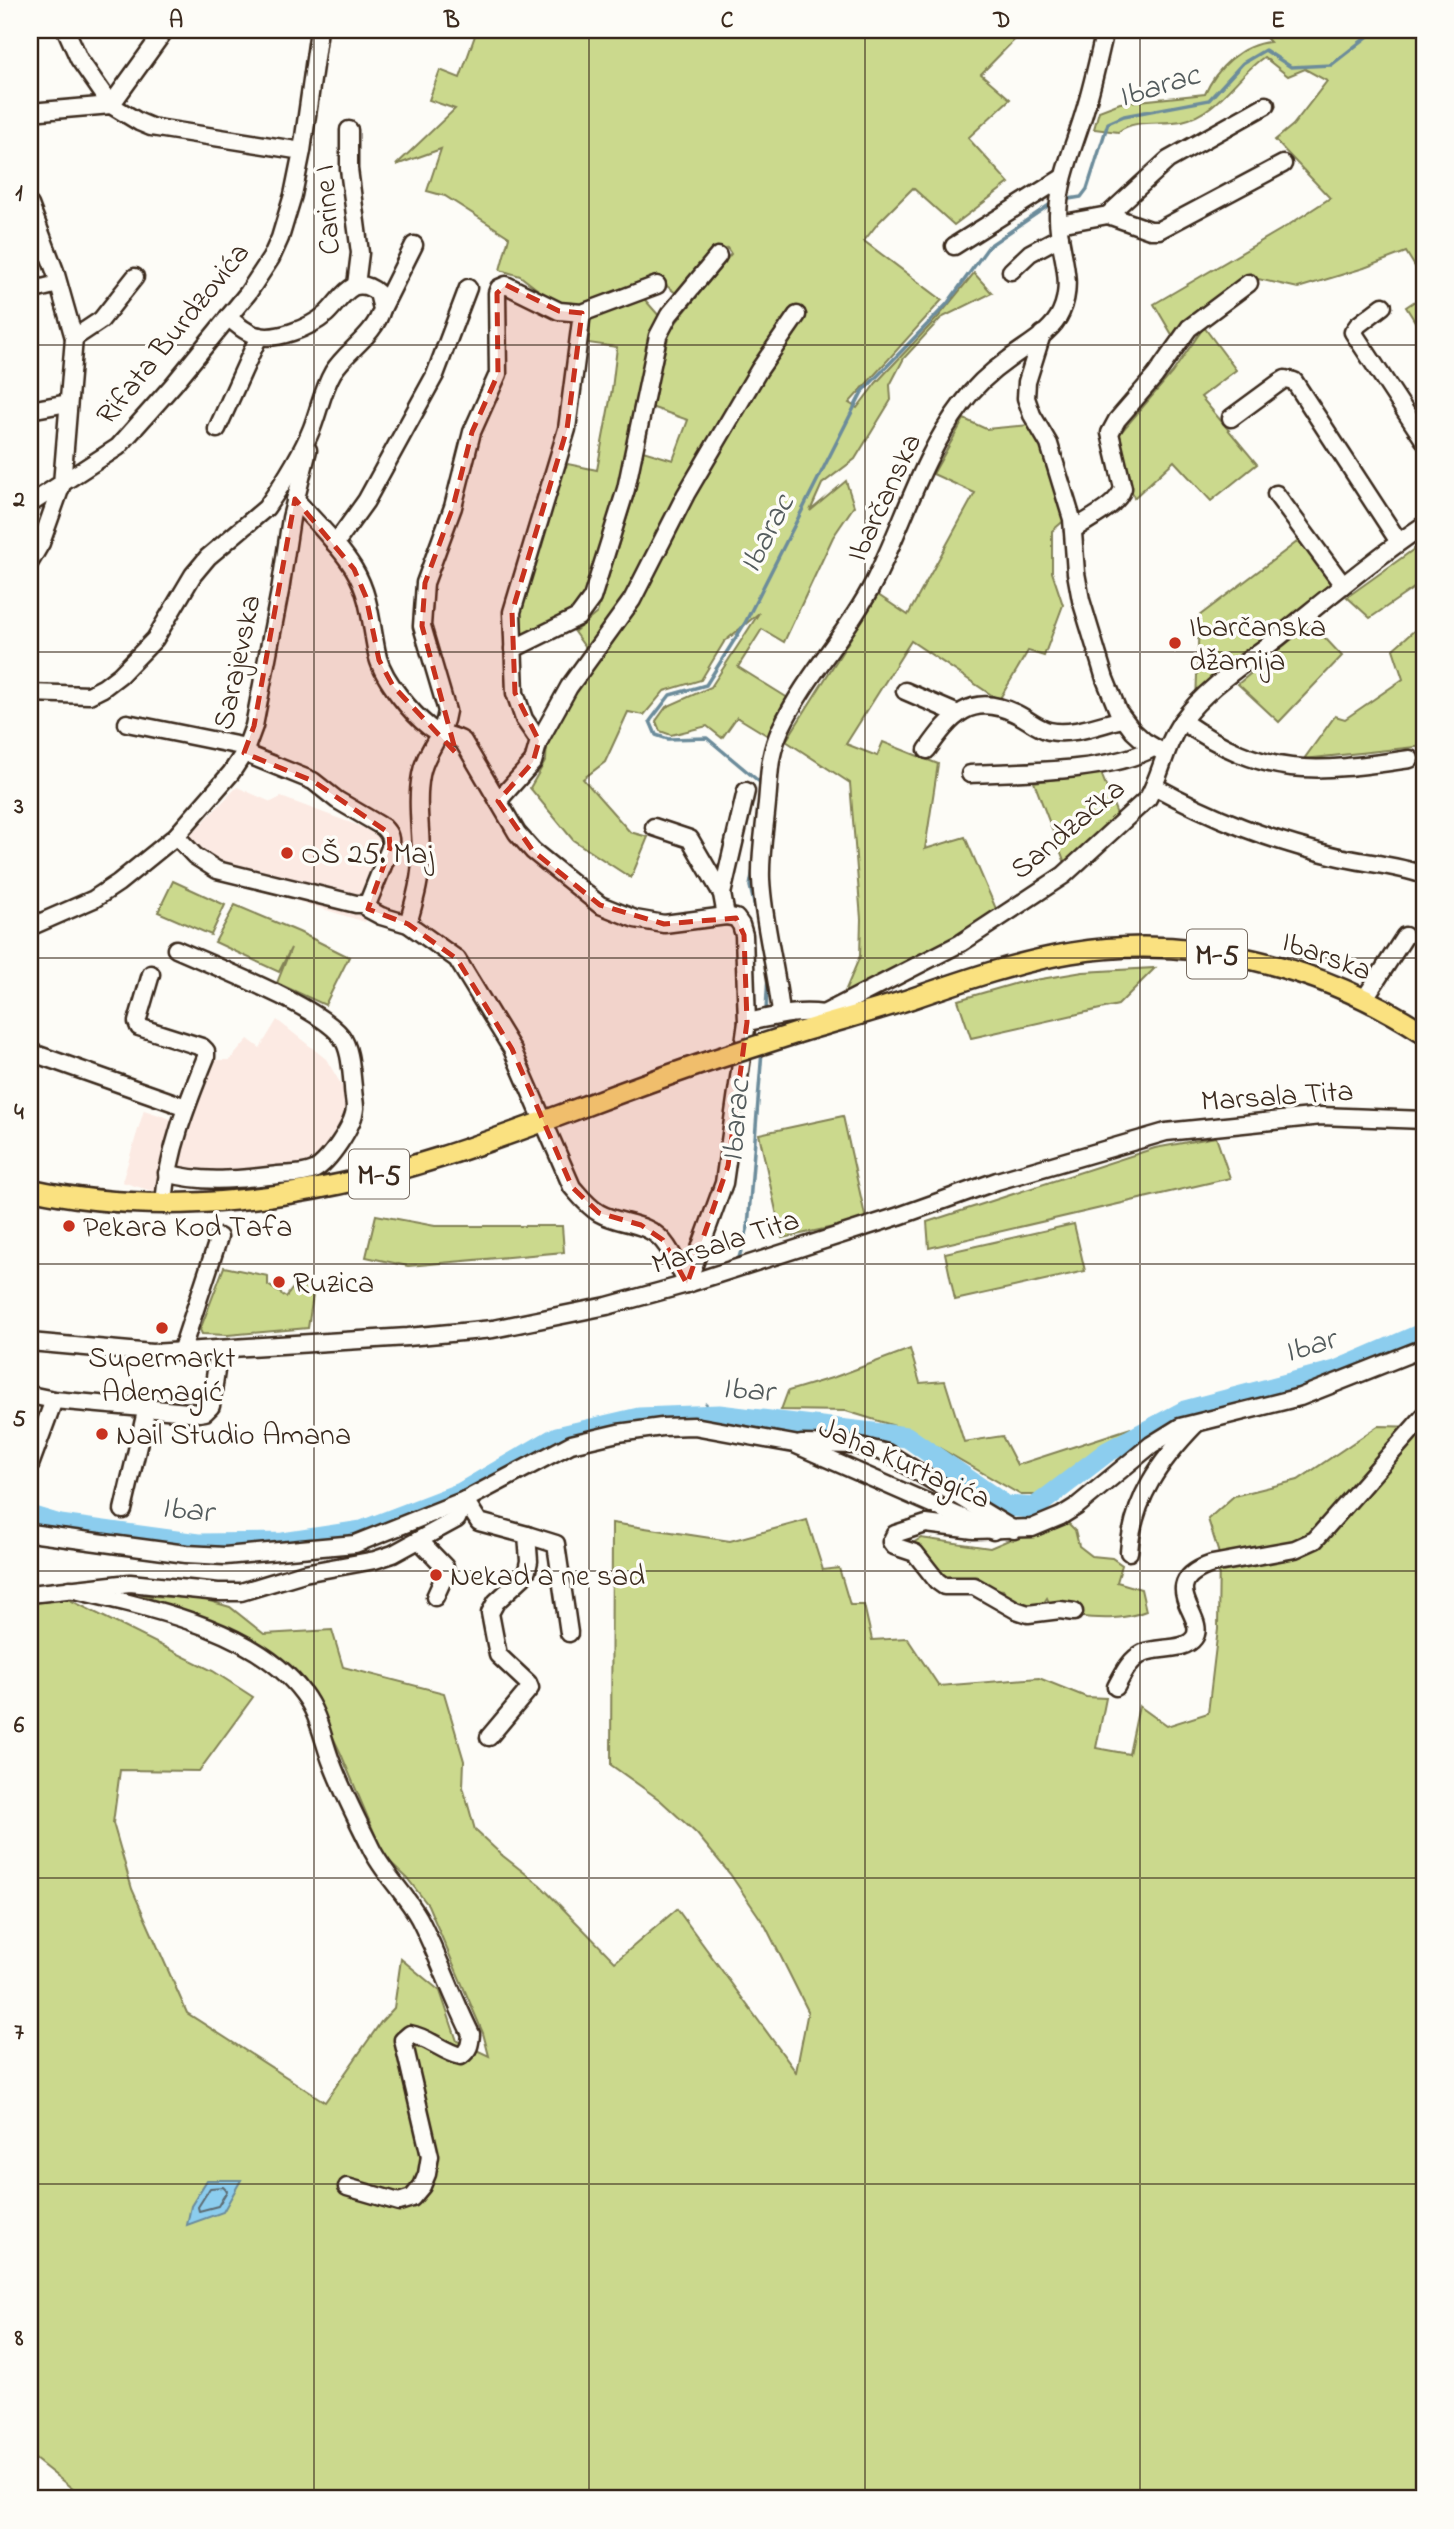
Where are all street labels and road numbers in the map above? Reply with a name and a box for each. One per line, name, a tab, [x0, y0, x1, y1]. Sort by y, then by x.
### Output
street label: Carine I	[304, 163, 354, 256]
street label: Rifata Burdzovića	[87, 234, 262, 436]
street label: Ibarčanska	[837, 427, 935, 570]
street label: Sarajevska	[203, 591, 275, 734]
street label: Sandzačka	[1002, 769, 1136, 892]
street label: Ibarska	[1275, 921, 1377, 994]
road number: M-5	[1187, 930, 1247, 978]
street label: Marsala Tita	[1199, 1071, 1355, 1125]
road number: M-5	[349, 1150, 409, 1198]
street label: Marsala Tita	[646, 1199, 805, 1288]
street label: Jaha Kurtagića	[811, 1407, 997, 1522]

